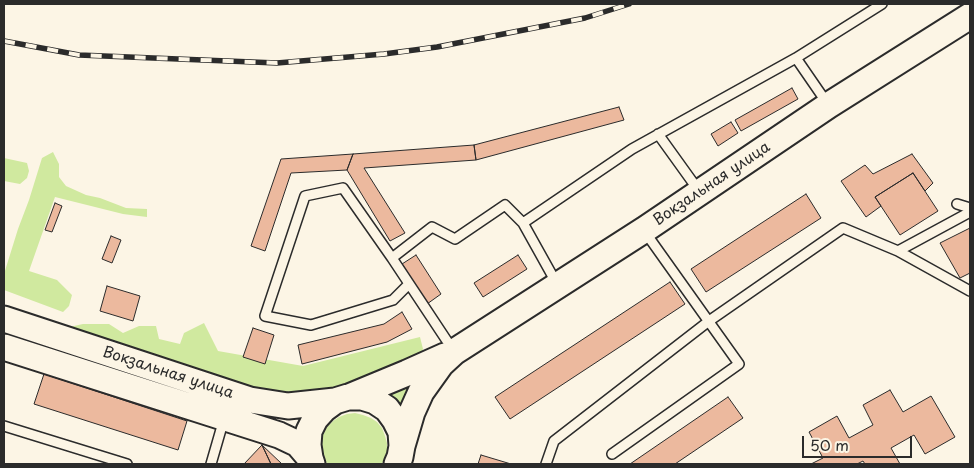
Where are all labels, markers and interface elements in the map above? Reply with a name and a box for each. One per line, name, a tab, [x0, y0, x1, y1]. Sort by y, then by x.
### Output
street label: Вокзальная улица	[650, 138, 774, 230]
street label: Вокзальная улица	[100, 343, 236, 403]
scale bar	[804, 426, 914, 458]
text: 50 m	[810, 433, 849, 456]

